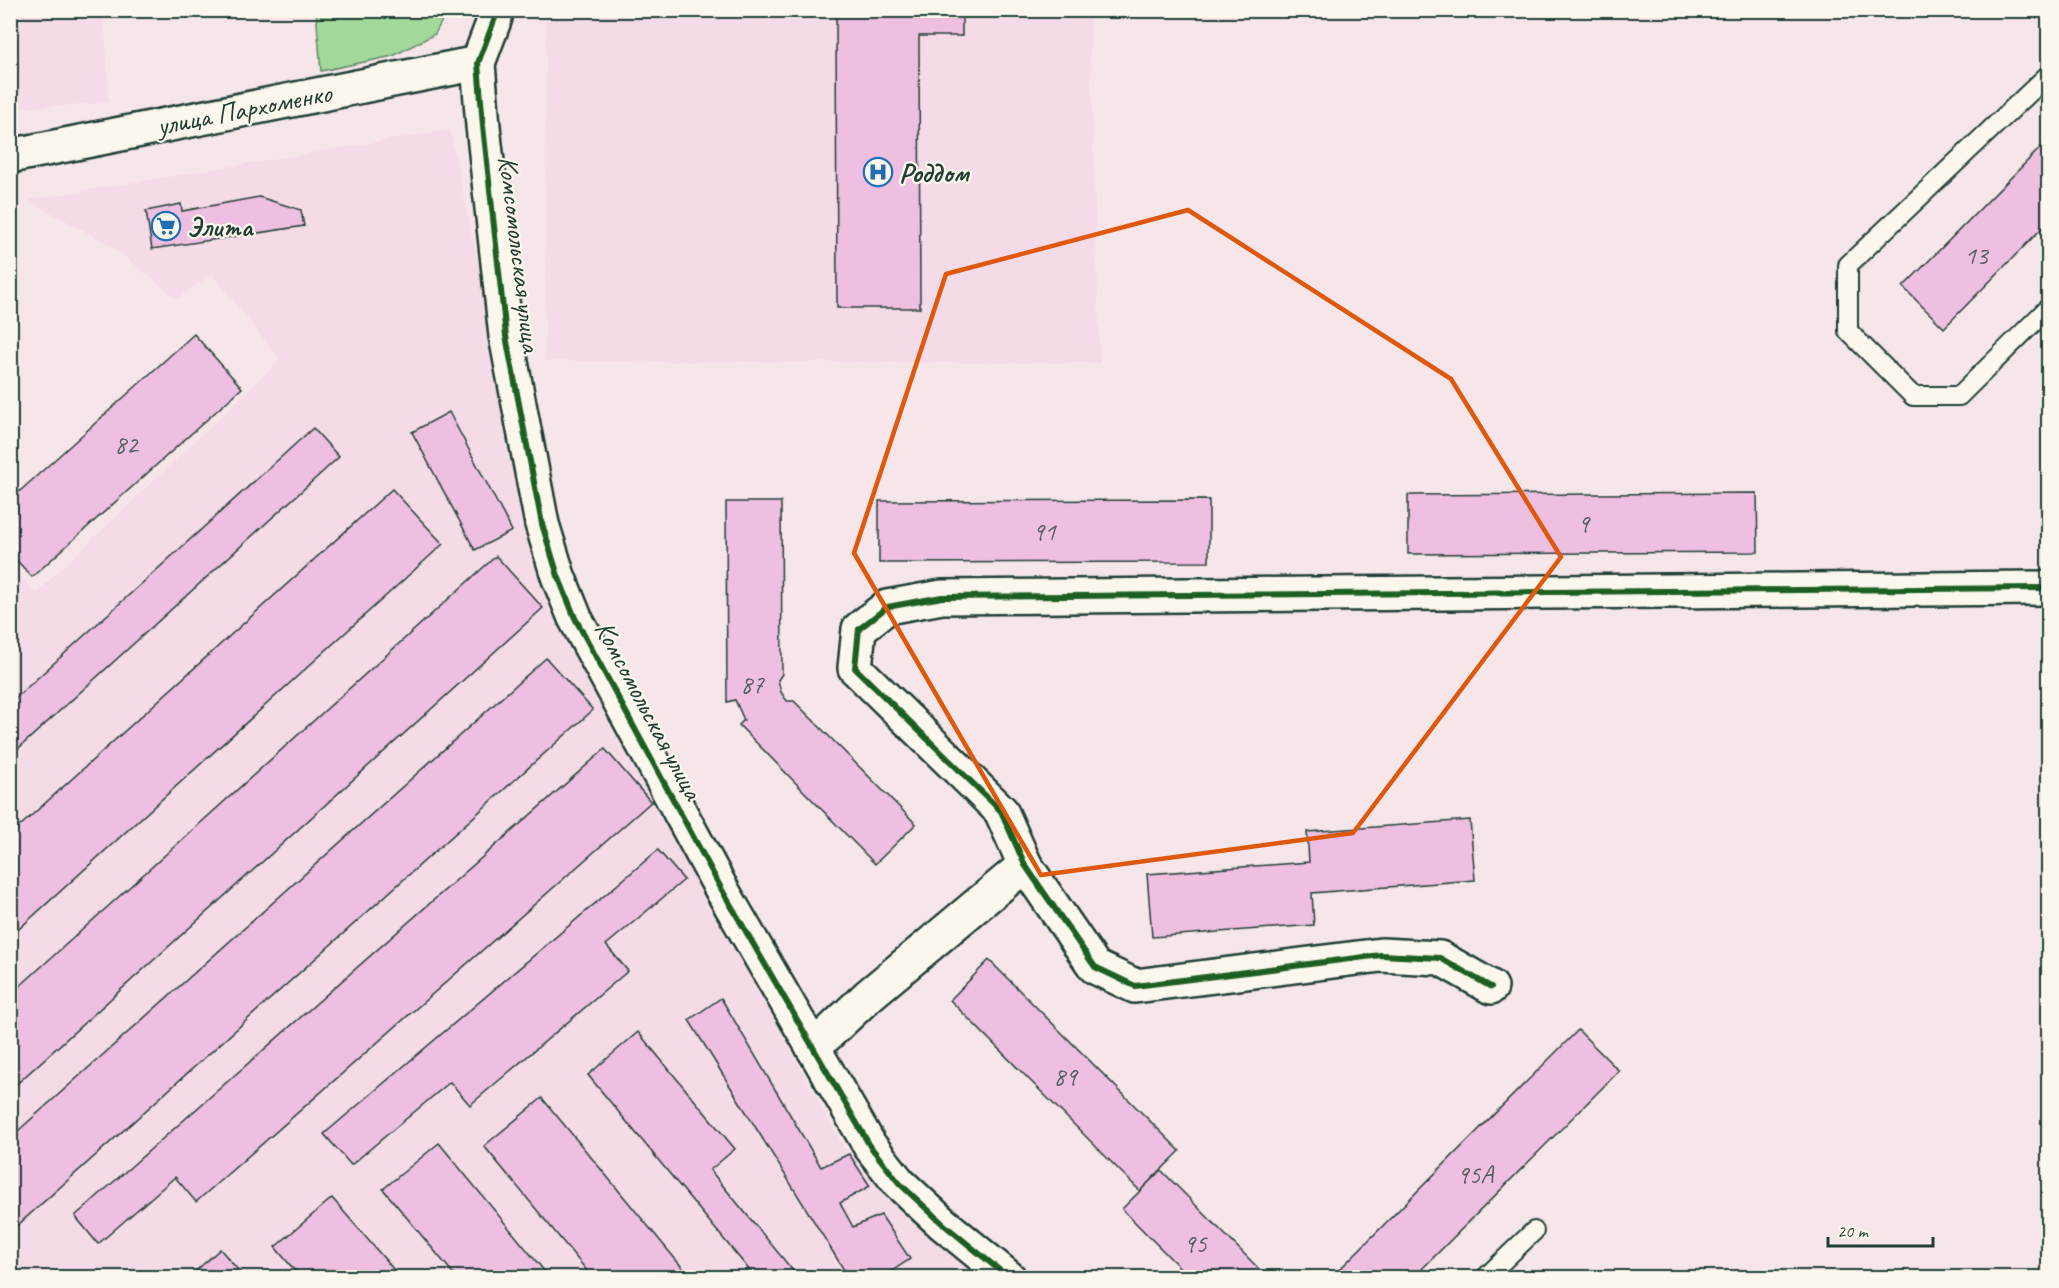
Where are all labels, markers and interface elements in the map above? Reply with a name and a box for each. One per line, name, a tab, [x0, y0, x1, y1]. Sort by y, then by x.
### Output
street label: улица Пархоменко	[152, 75, 336, 143]
street label: Комсомольская улица	[491, 154, 550, 356]
place label: Роддом	[899, 155, 971, 190]
hospital icon: Роддом	[862, 156, 894, 188]
place label: Элита	[187, 209, 254, 244]
supermarket icon: Элита	[150, 210, 182, 242]
house number: 13	[1964, 239, 1990, 272]
house number: 82	[114, 428, 140, 461]
house number: 9	[1577, 507, 1591, 540]
house number: 91	[1032, 515, 1057, 548]
street label: Комсомольская улица	[587, 615, 712, 807]
house number: 87	[740, 668, 765, 701]
house number: 89	[1053, 1060, 1079, 1093]
house number: 95А	[1457, 1158, 1495, 1191]
scale bar	[1828, 1210, 1933, 1248]
text: 20 m	[1837, 1220, 1870, 1242]
house number: 95	[1183, 1227, 1208, 1260]

